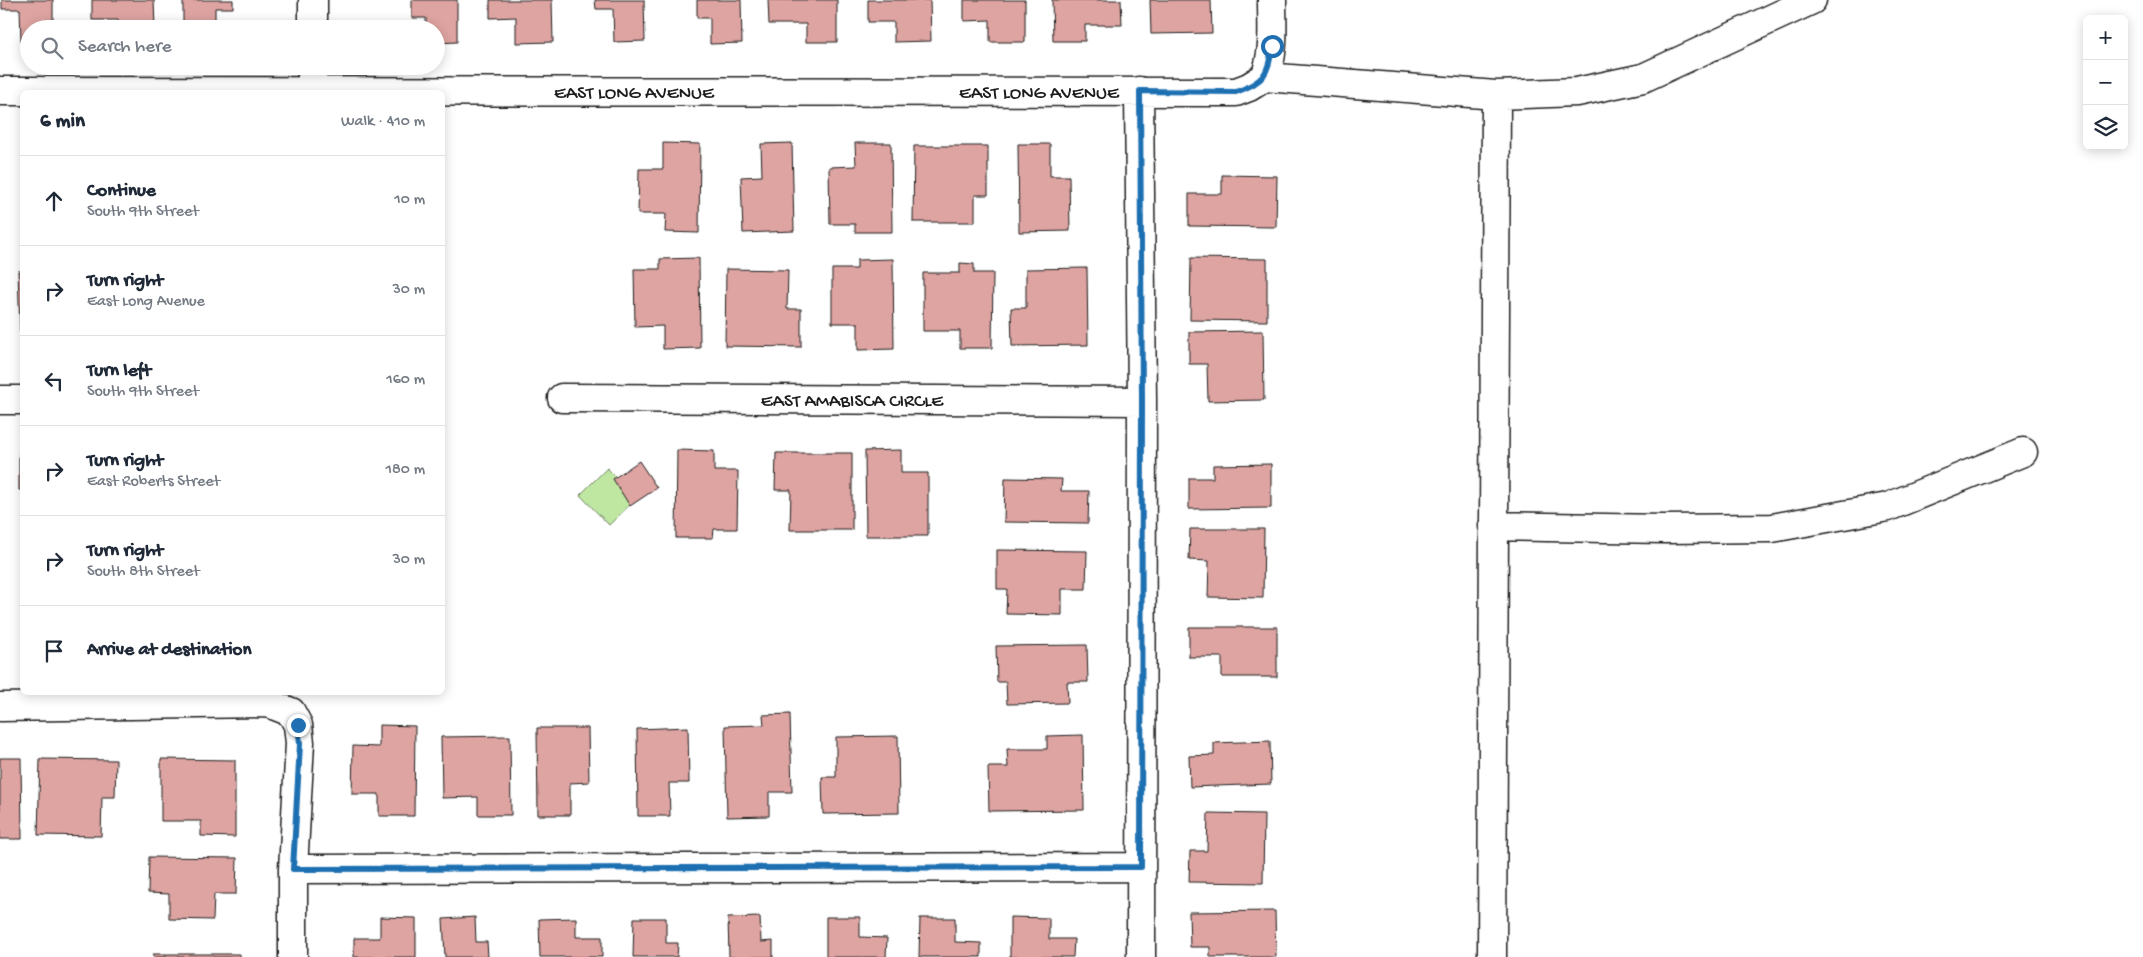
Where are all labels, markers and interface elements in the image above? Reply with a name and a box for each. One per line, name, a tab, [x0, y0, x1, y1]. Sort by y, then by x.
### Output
map controls	[2083, 15, 2128, 150]
button: +	[2083, 15, 2128, 60]
search box	[20, 20, 445, 75]
icon: search	[38, 34, 66, 62]
route start	[1261, 35, 1284, 58]
text: Search here	[78, 36, 172, 59]
button: −	[2083, 60, 2128, 105]
street label: EAST LONG AVENUE	[554, 83, 715, 106]
street label: EAST LONG AVENUE	[959, 83, 1120, 106]
button: layers	[2083, 105, 2128, 150]
text: 6 min	[40, 110, 85, 135]
text: Walk · 410 m	[341, 113, 425, 132]
text: Continue	[87, 180, 156, 203]
icon: ahead	[40, 187, 68, 215]
text: 10 m	[394, 191, 425, 210]
text: South 9th Street	[87, 203, 199, 222]
text: Turn right	[87, 270, 163, 293]
icon: right	[40, 277, 68, 305]
text: 30 m	[392, 281, 425, 300]
text: East Long Avenue	[87, 293, 205, 312]
text: Turn left	[87, 360, 151, 383]
icon: left	[40, 367, 68, 395]
text: 160 m	[386, 371, 425, 390]
text: South 9th Street	[87, 383, 199, 402]
street label: EAST AMABISCA CIRCLE	[761, 391, 944, 414]
text: Turn right	[87, 450, 163, 473]
icon: right	[40, 457, 68, 485]
text: 180 m	[386, 461, 425, 480]
text: East Roberts Street	[87, 473, 220, 492]
text: Turn right	[87, 540, 163, 563]
icon: right	[40, 547, 68, 575]
text: 30 m	[392, 551, 425, 570]
text: South 8th Street	[87, 563, 200, 582]
icon: arrive	[40, 637, 68, 665]
text: Arrive at destination	[87, 639, 251, 662]
route end	[287, 714, 310, 737]

